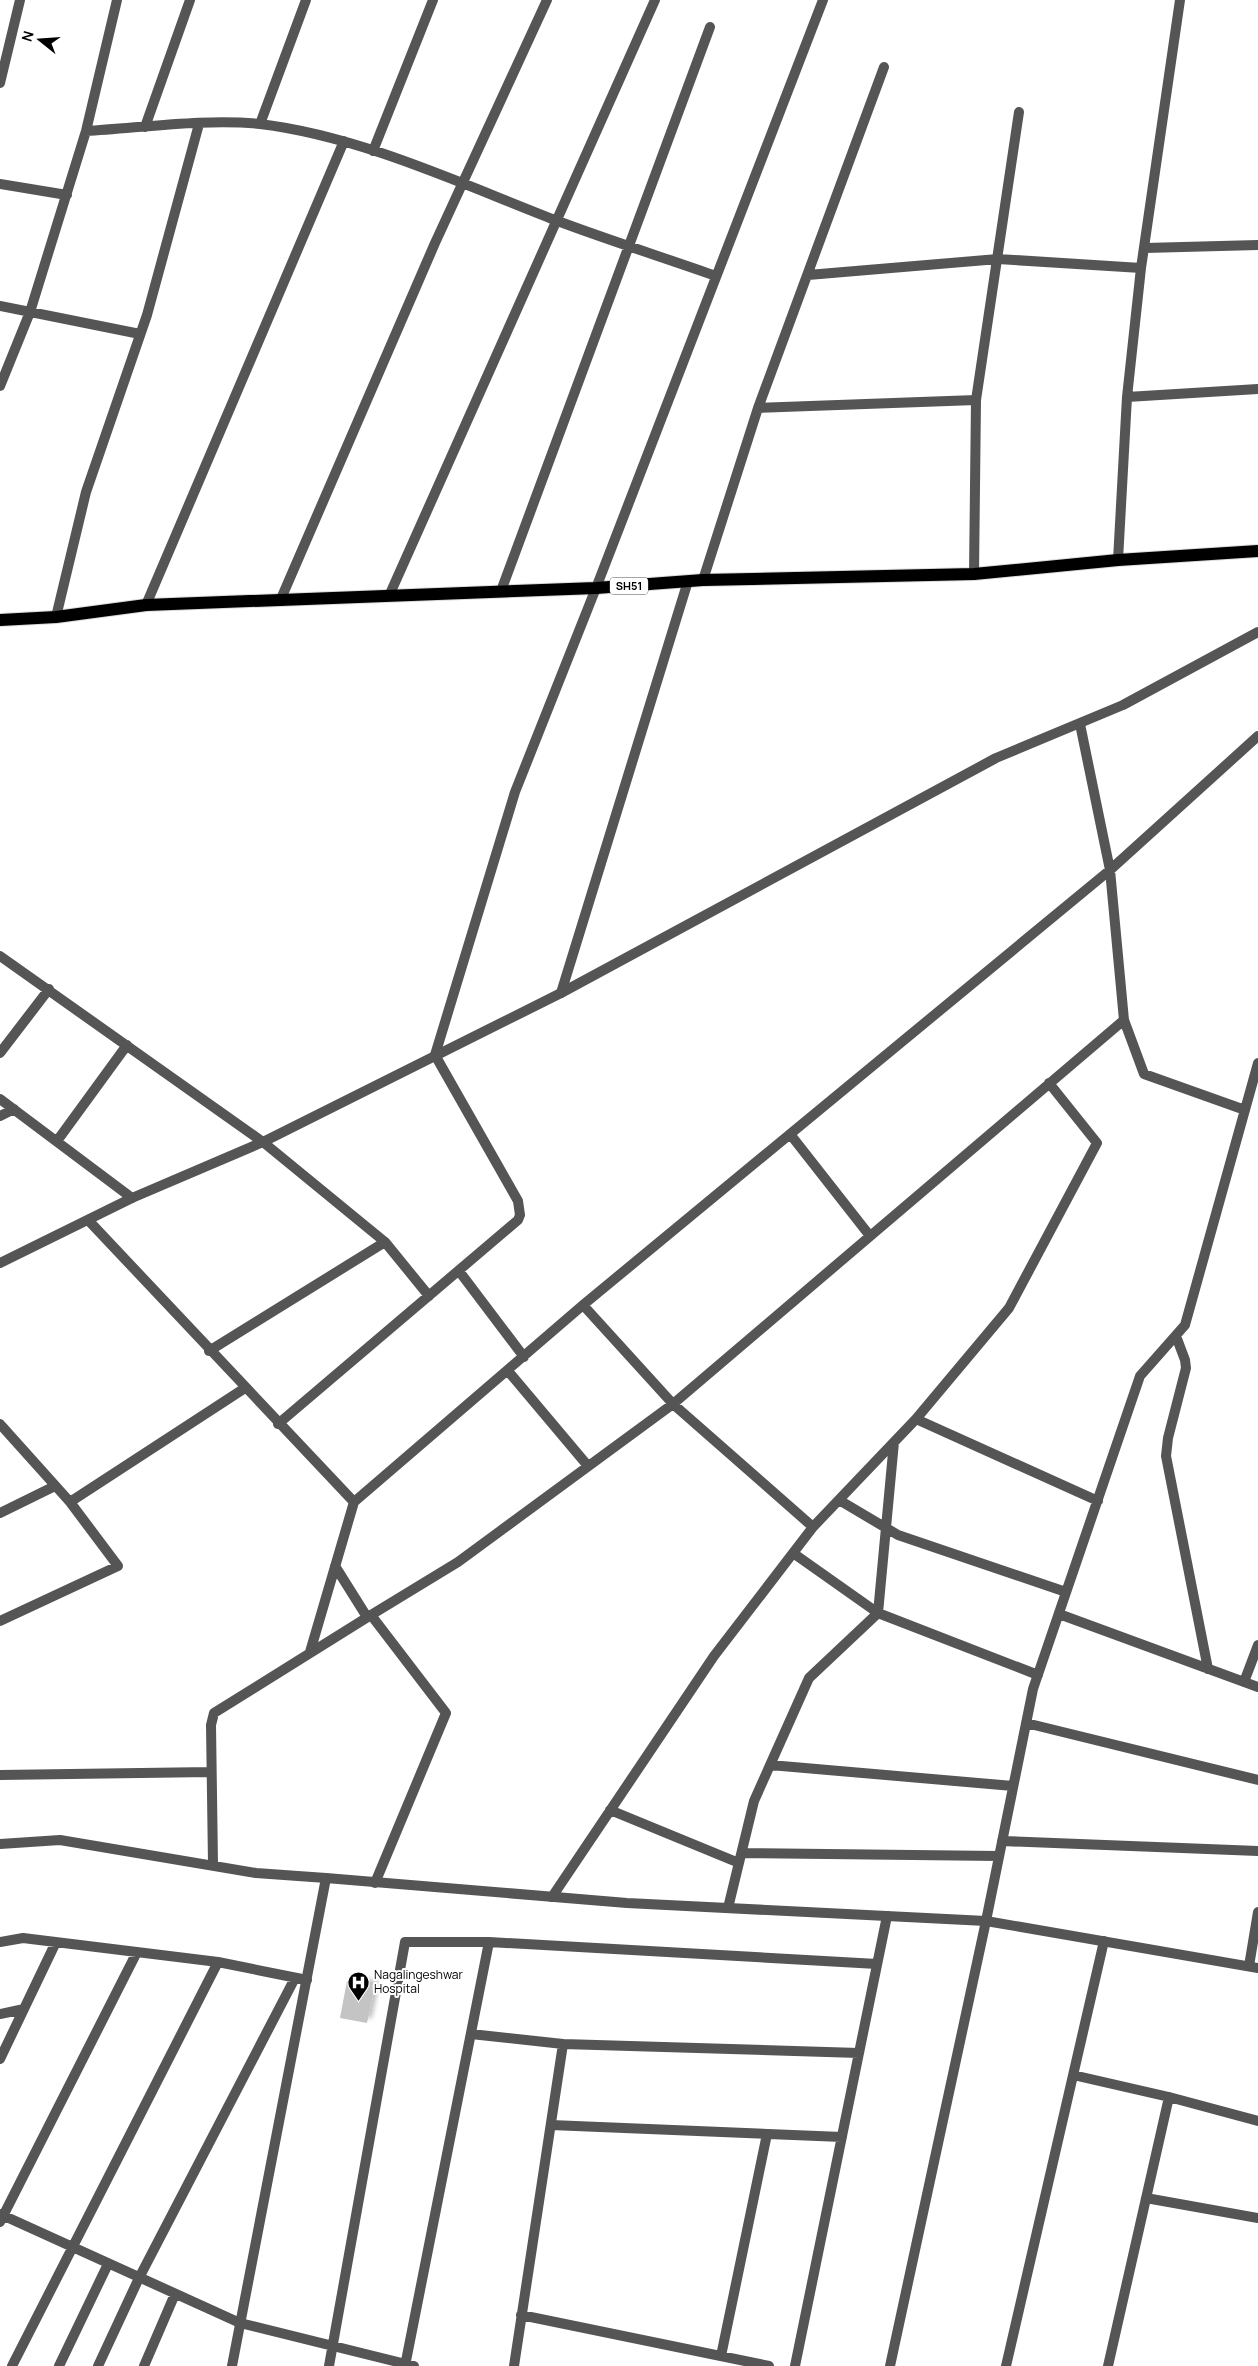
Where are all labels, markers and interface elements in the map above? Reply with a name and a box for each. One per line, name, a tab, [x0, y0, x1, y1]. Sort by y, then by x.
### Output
north arrow	[15, 15, 65, 65]
text: N	[17, 28, 38, 44]
road number: SH51	[610, 578, 648, 594]
place label: Nagalingeshwar Hospital	[374, 1966, 463, 1997]
hospital icon: Nagalingeshwar Hospital	[346, 1970, 370, 2001]

